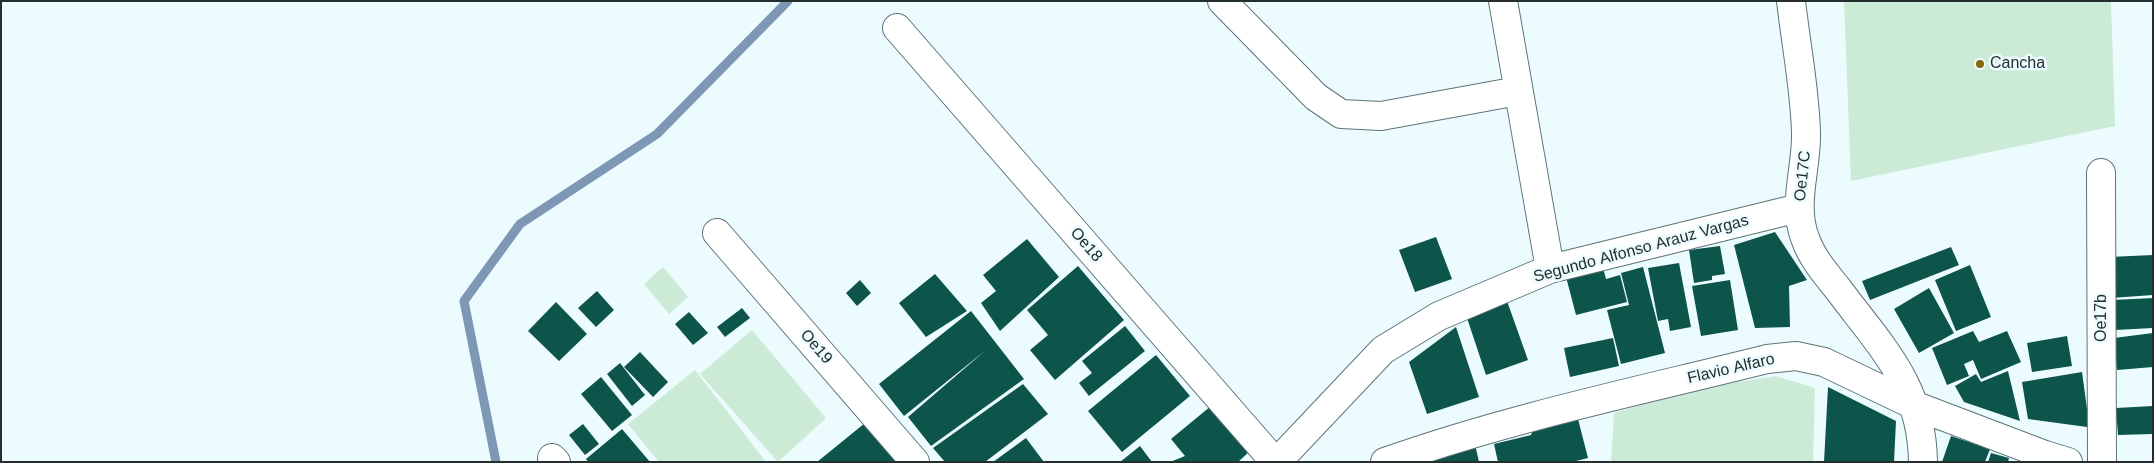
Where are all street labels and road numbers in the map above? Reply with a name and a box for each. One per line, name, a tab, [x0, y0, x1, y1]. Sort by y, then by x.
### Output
street label: Oe17C	[1791, 150, 1815, 202]
street label: Segundo Alfonso Arauz Vargas	[1531, 211, 1751, 287]
street label: Oe18	[1066, 224, 1106, 266]
street label: Oe17b	[2092, 294, 2112, 342]
street label: Oe19	[796, 326, 836, 368]
street label: Flavio Alfaro	[1686, 350, 1776, 388]

